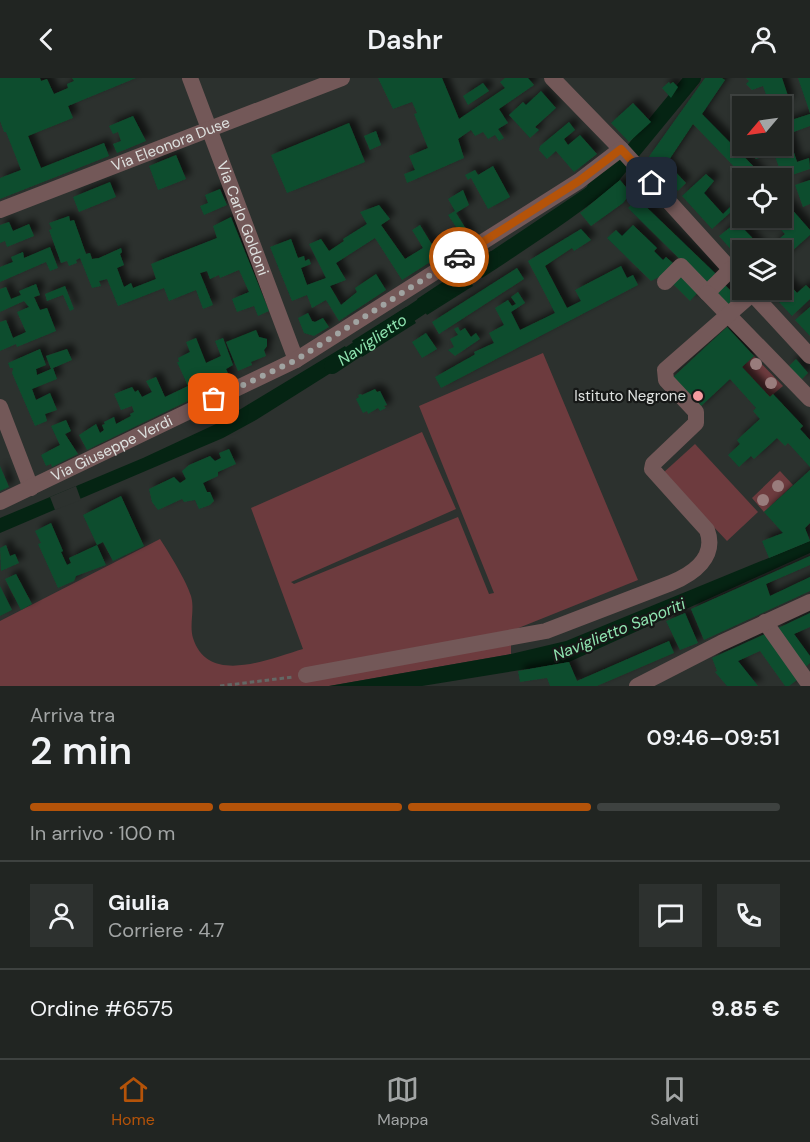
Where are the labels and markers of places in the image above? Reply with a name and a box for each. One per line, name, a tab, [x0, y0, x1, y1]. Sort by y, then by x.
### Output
pin	[626, 157, 677, 208]
pin	[188, 373, 239, 424]
place label: Istituto Negrone	[574, 386, 686, 406]
marker: Istituto Negrone	[691, 389, 705, 403]

